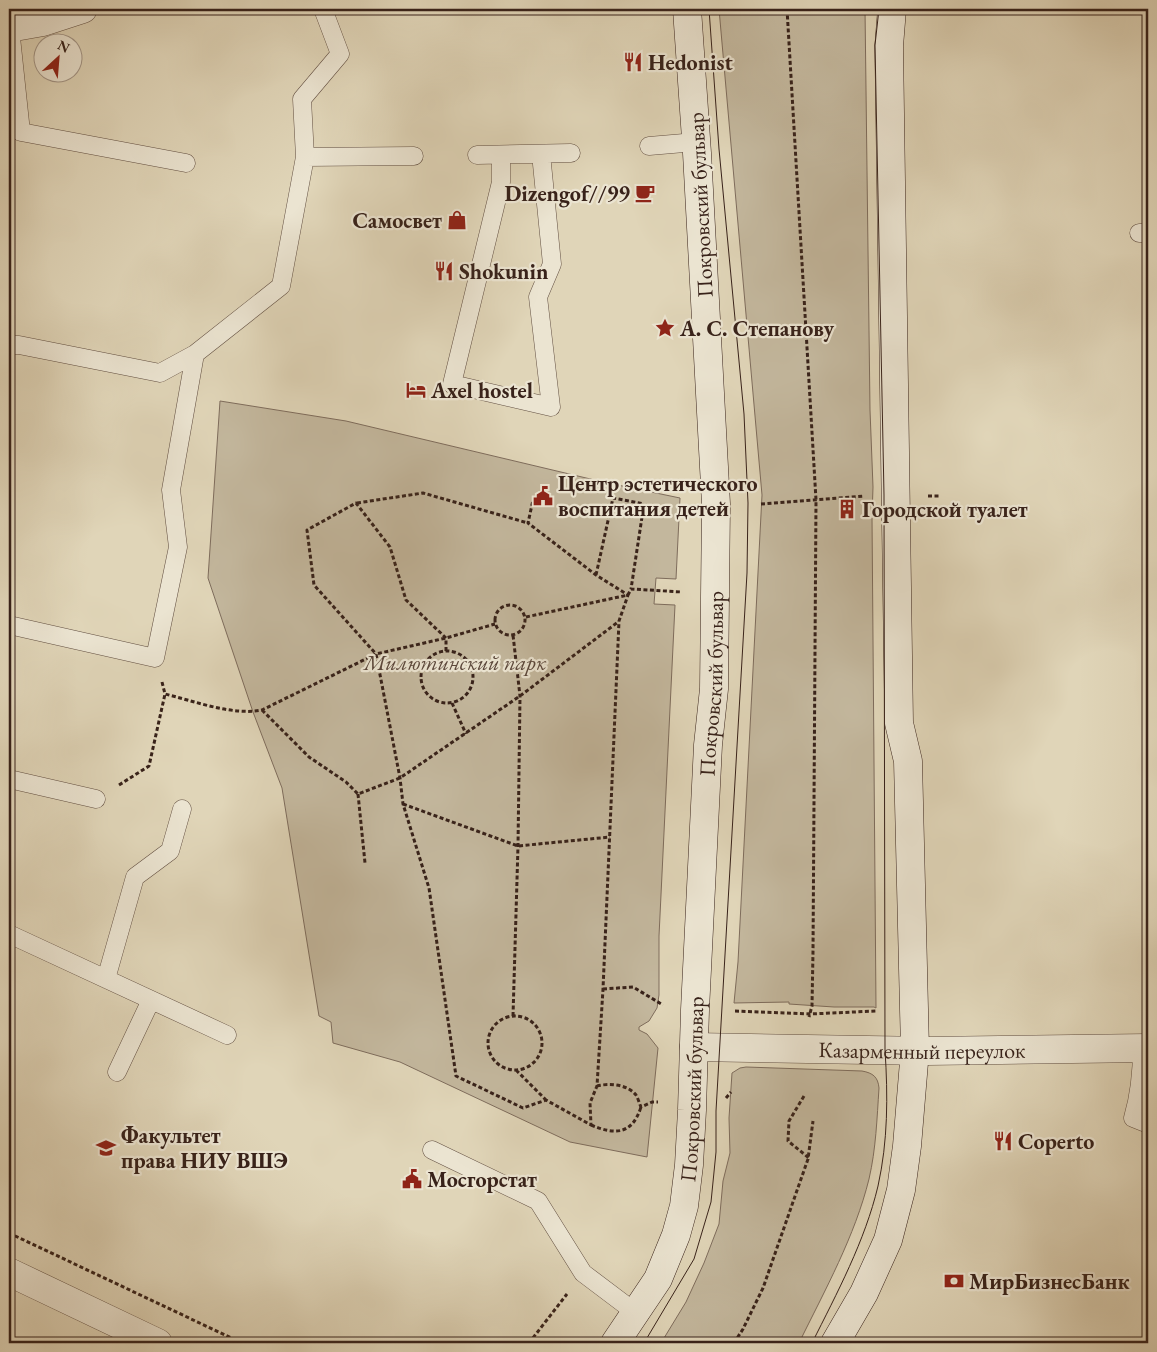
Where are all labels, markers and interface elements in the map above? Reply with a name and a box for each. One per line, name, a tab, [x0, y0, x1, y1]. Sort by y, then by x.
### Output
north arrow	[32, 32, 82, 82]
text: N	[55, 36, 73, 57]
place label: Hedonist	[648, 48, 733, 77]
restaurant icon: Hedonist	[622, 51, 644, 73]
street label: Покровский бульвар	[681, 112, 720, 298]
place label: Dizengof//99	[504, 179, 630, 208]
cafe icon: Dizengof//99	[634, 182, 656, 204]
place label: Самосвет	[352, 206, 442, 235]
shop icon: Самосвет	[446, 209, 468, 231]
place label: Shokunin	[459, 257, 549, 286]
restaurant icon: Shokunin	[433, 260, 455, 282]
place label: А. С. Степанову	[679, 314, 834, 343]
place icon: А. С. Степанову	[654, 317, 676, 339]
place label: Axel hostel	[430, 376, 533, 405]
hotel icon: Axel hostel	[405, 379, 427, 401]
place label: Центр эстетического воспитания детей	[558, 469, 758, 523]
public building icon: Центр эстетического воспитания детей	[532, 485, 554, 507]
place label: Городской туалет	[862, 495, 1028, 524]
building icon: Городской туалет	[836, 498, 858, 520]
street label: Покровский бульвар	[692, 591, 730, 777]
park label: Милютинский парк	[362, 648, 547, 677]
street label: Покровский бульвар	[673, 996, 711, 1184]
street label: Казарменный переулок	[818, 1035, 1026, 1066]
place label: Факультет права НИУ ВШЭ	[121, 1121, 288, 1175]
place label: Coperto	[1018, 1127, 1094, 1156]
restaurant icon: Coperto	[992, 1130, 1014, 1152]
school or university icon: Факультет права НИУ ВШЭ	[95, 1137, 117, 1159]
place label: Мосгорстат	[427, 1165, 537, 1194]
public building icon: Мосгорстат	[401, 1168, 423, 1190]
place label: МирБизнесБанк	[969, 1267, 1130, 1296]
bank icon: МирБизнесБанк	[943, 1270, 965, 1292]

